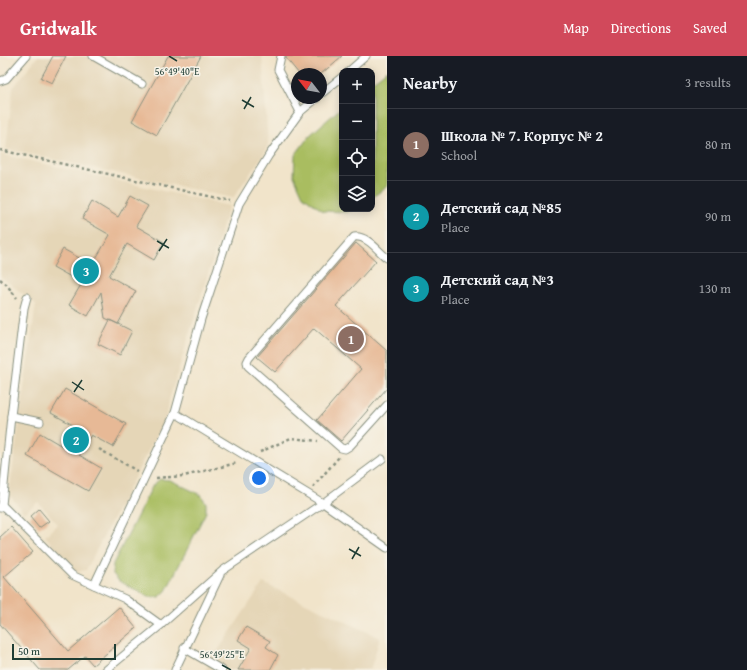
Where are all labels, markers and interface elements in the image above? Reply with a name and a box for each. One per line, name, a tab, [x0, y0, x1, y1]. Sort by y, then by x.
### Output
text: Gridwalk	[20, 14, 97, 42]
text: Map	[563, 18, 589, 38]
text: Directions	[611, 18, 671, 38]
text: Saved	[693, 18, 727, 38]
text: 56°49'40"E	[155, 64, 199, 79]
north arrow	[291, 68, 327, 104]
map controls	[339, 68, 375, 212]
button: +	[339, 68, 375, 104]
text: Nearby	[403, 70, 457, 95]
text: 3 results	[685, 73, 731, 92]
button: −	[339, 104, 375, 140]
text: Школа № 7. Корпус № 2	[441, 125, 603, 146]
text: 1	[413, 135, 419, 154]
text: 80 m	[705, 135, 731, 154]
button: locate	[339, 140, 375, 176]
text: School	[441, 146, 477, 165]
button: layers	[339, 176, 375, 212]
text: Детский сад №85	[441, 197, 562, 218]
text: 2	[413, 207, 419, 226]
text: 90 m	[705, 207, 731, 226]
text: Place	[441, 218, 470, 237]
pin: 3	[73, 256, 99, 286]
text: Детский сад №3	[441, 269, 554, 290]
text: 3	[413, 279, 419, 298]
text: 130 m	[699, 279, 731, 298]
text: Place	[441, 290, 470, 309]
pin: 1	[338, 324, 364, 354]
pin: 2	[63, 425, 89, 455]
your location	[249, 468, 269, 488]
scale bar	[12, 642, 116, 661]
text: 50 m	[18, 643, 40, 659]
text: 56°49'25"E	[200, 647, 244, 662]

